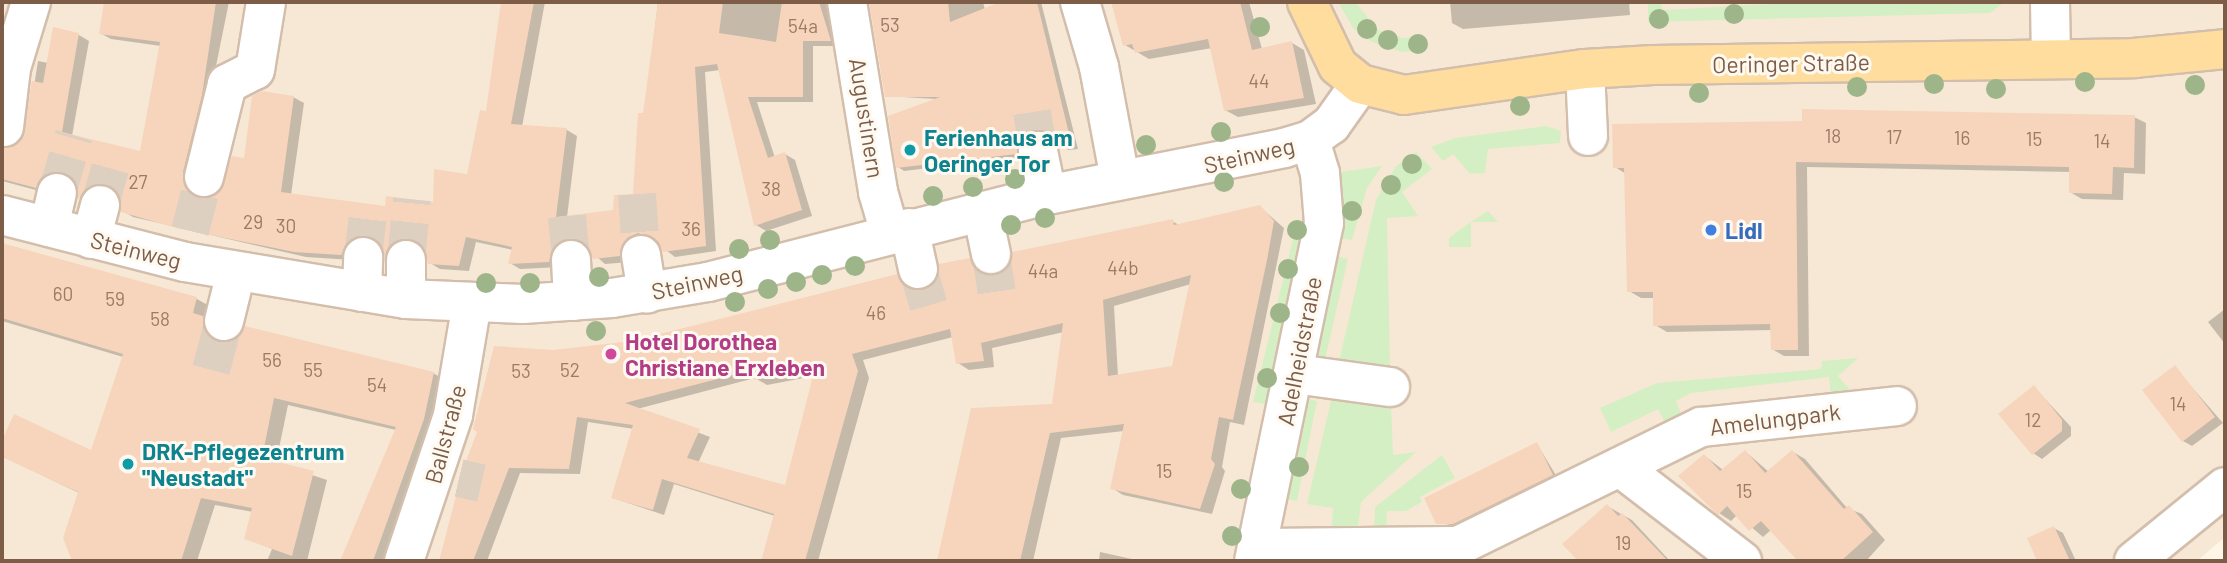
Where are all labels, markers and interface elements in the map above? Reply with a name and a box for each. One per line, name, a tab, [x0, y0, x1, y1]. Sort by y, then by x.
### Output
house number: 53	[880, 14, 900, 36]
house number: 54a	[788, 15, 818, 37]
street label: Oeringer Straße	[1712, 48, 1870, 78]
street label: Augustinern	[844, 56, 890, 180]
house number: 44	[1249, 70, 1269, 92]
place label: Ferienhaus am Oeringer Tor	[924, 123, 1073, 177]
house number: 18	[1825, 125, 1841, 147]
house number: 17	[1886, 126, 1902, 148]
house number: 16	[1954, 127, 1970, 149]
house number: 15	[2026, 128, 2042, 150]
house number: 14	[2093, 130, 2111, 152]
street label: Steinweg	[1201, 131, 1297, 179]
marker: Ferienhaus am Oeringer Tor	[902, 142, 918, 158]
house number: 27	[128, 171, 148, 193]
house number: 38	[761, 178, 781, 200]
house number: 29	[243, 211, 263, 233]
house number: 30	[276, 215, 296, 237]
place label: Lidl	[1725, 216, 1763, 244]
house number: 36	[681, 218, 701, 240]
marker: Lidl	[1703, 222, 1719, 238]
street label: Steinweg	[88, 225, 184, 275]
house number: 44b	[1107, 257, 1139, 279]
street label: Steinweg	[649, 259, 745, 305]
house number: 44a	[1028, 260, 1058, 282]
street label: Adelheidstraße	[1271, 274, 1327, 428]
house number: 60	[53, 283, 73, 305]
house number: 59	[105, 288, 125, 310]
house number: 46	[866, 302, 886, 324]
house number: 58	[150, 308, 170, 330]
place label: Hotel Dorothea Christiane Erxleben	[625, 327, 825, 381]
marker: Hotel Dorothea Christiane Erxleben	[603, 346, 619, 362]
house number: 56	[262, 349, 282, 371]
house number: 55	[303, 359, 323, 381]
house number: 52	[560, 359, 580, 381]
house number: 53	[511, 360, 531, 382]
house number: 54	[367, 374, 387, 396]
street label: Ballstraße	[419, 382, 471, 486]
house number: 14	[2169, 393, 2187, 415]
street label: Amelungpark	[1708, 397, 1842, 441]
house number: 12	[2025, 409, 2041, 431]
place label: DRK-Pflegezentrum "Neustadt"	[142, 437, 344, 491]
marker: DRK-Pflegezentrum "Neustadt"	[120, 456, 136, 472]
house number: 15	[1156, 460, 1172, 482]
house number: 15	[1736, 480, 1752, 502]
house number: 19	[1615, 532, 1631, 554]

